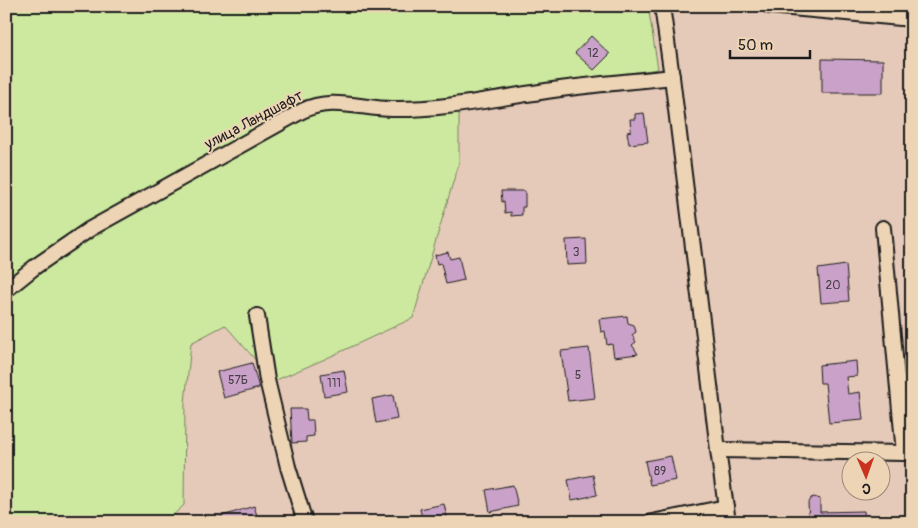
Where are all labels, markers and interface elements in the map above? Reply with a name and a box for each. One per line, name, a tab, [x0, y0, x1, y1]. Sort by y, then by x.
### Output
scale bar	[730, 28, 810, 60]
text: 50 m	[738, 36, 773, 55]
house number: 12	[587, 46, 599, 61]
street label: улица Ландшафт	[201, 86, 307, 154]
house number: 3	[573, 245, 580, 260]
house number: 20	[826, 278, 840, 293]
house number: 5	[575, 368, 581, 383]
house number: 57Б	[228, 373, 248, 388]
house number: 111	[327, 376, 341, 391]
north arrow	[840, 450, 890, 500]
house number: 89	[654, 464, 666, 479]
text: С	[861, 480, 871, 497]

